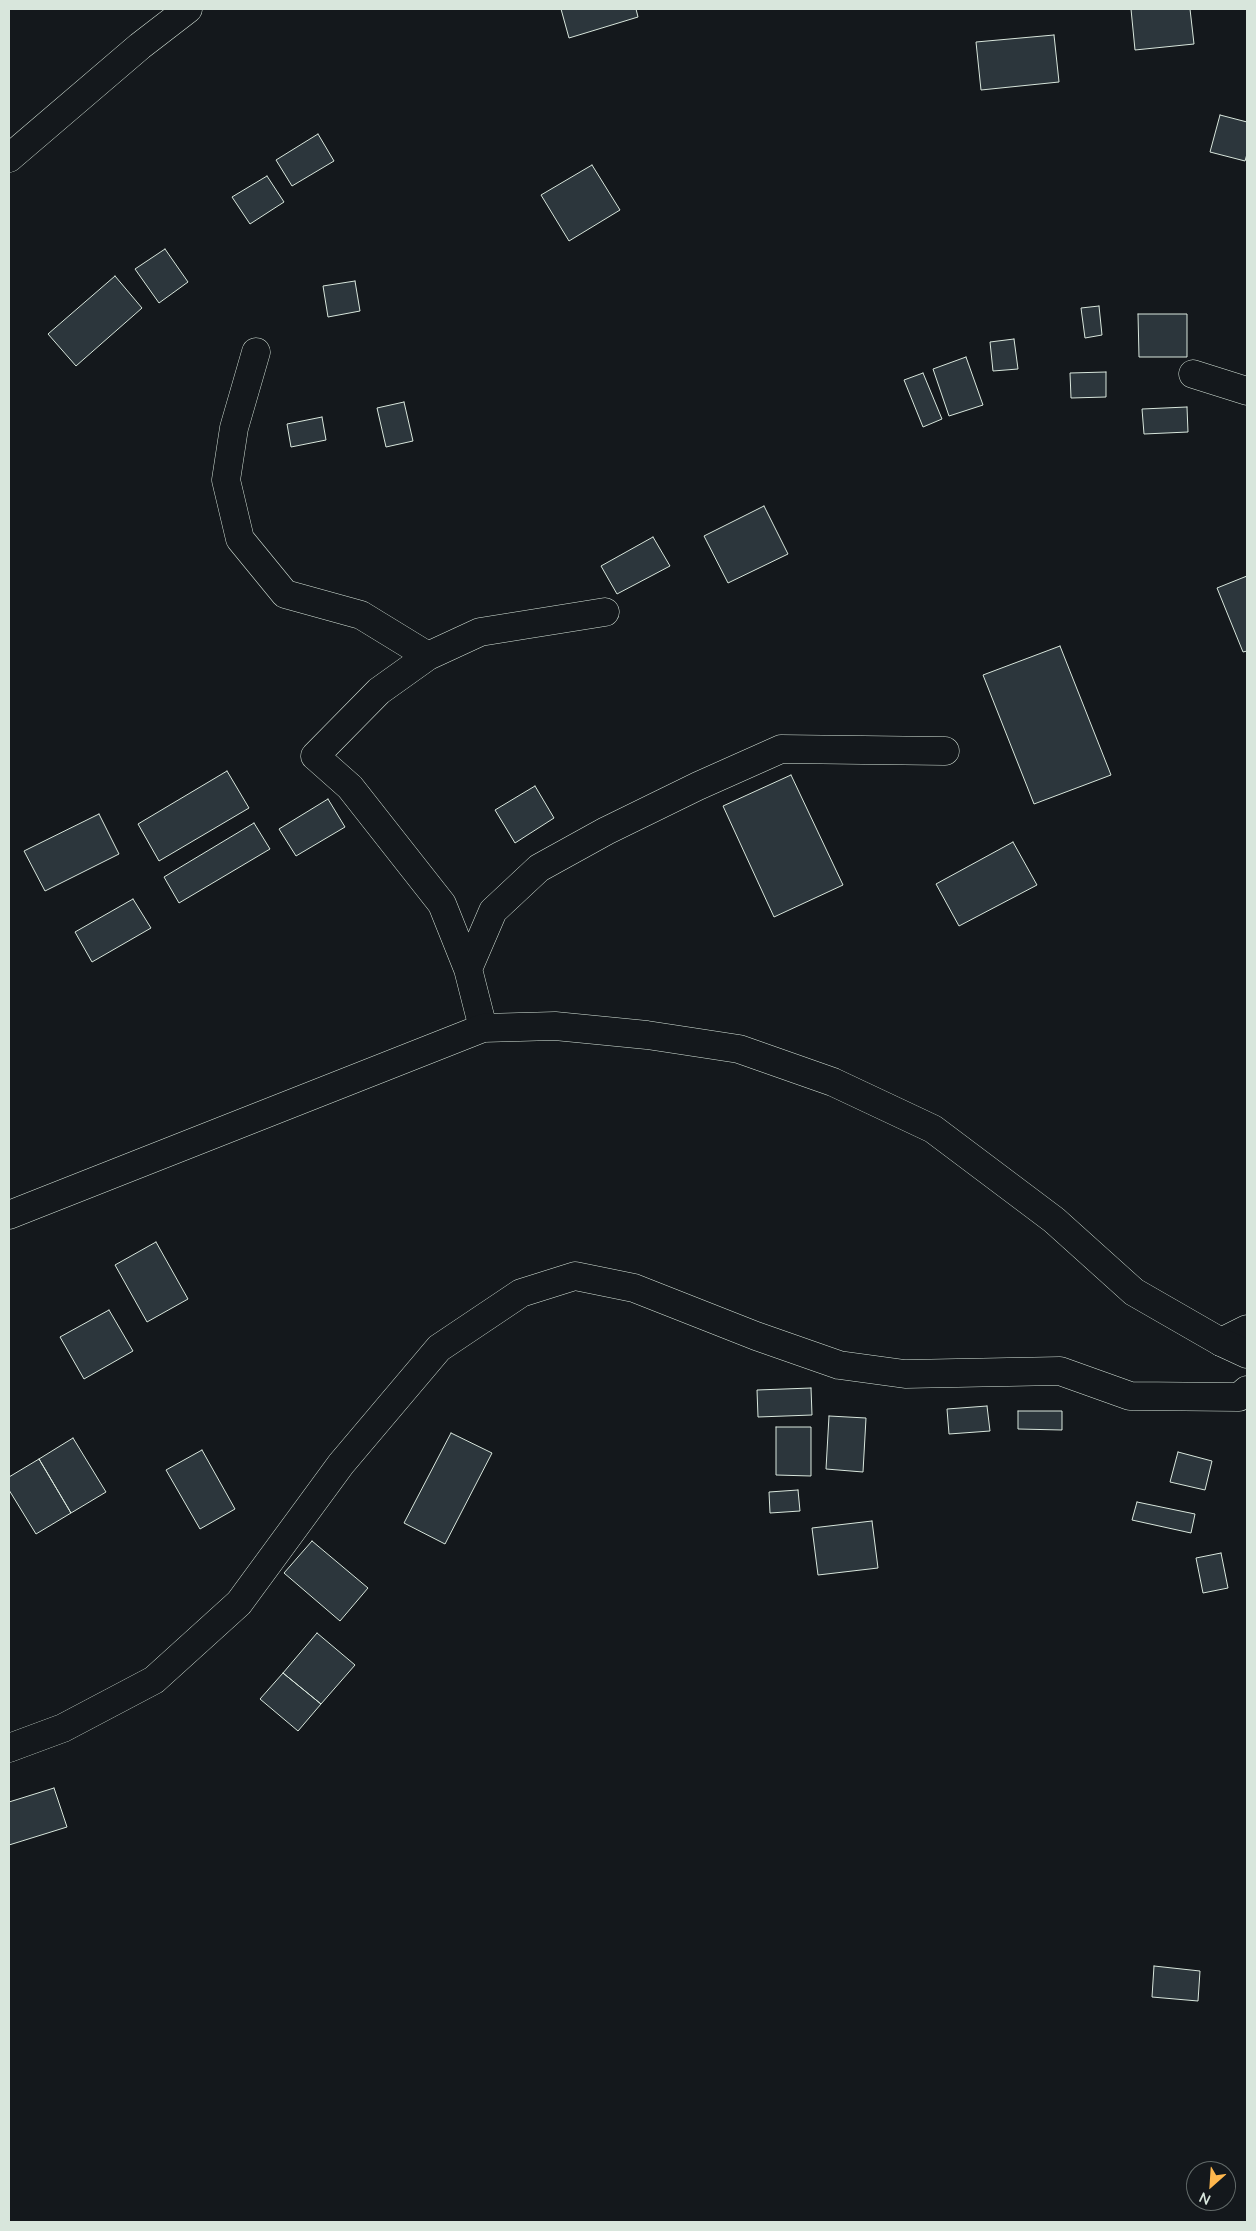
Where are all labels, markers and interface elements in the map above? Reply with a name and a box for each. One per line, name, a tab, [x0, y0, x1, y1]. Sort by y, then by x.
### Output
north arrow	[1186, 2161, 1236, 2211]
text: N	[1196, 2188, 1214, 2209]

